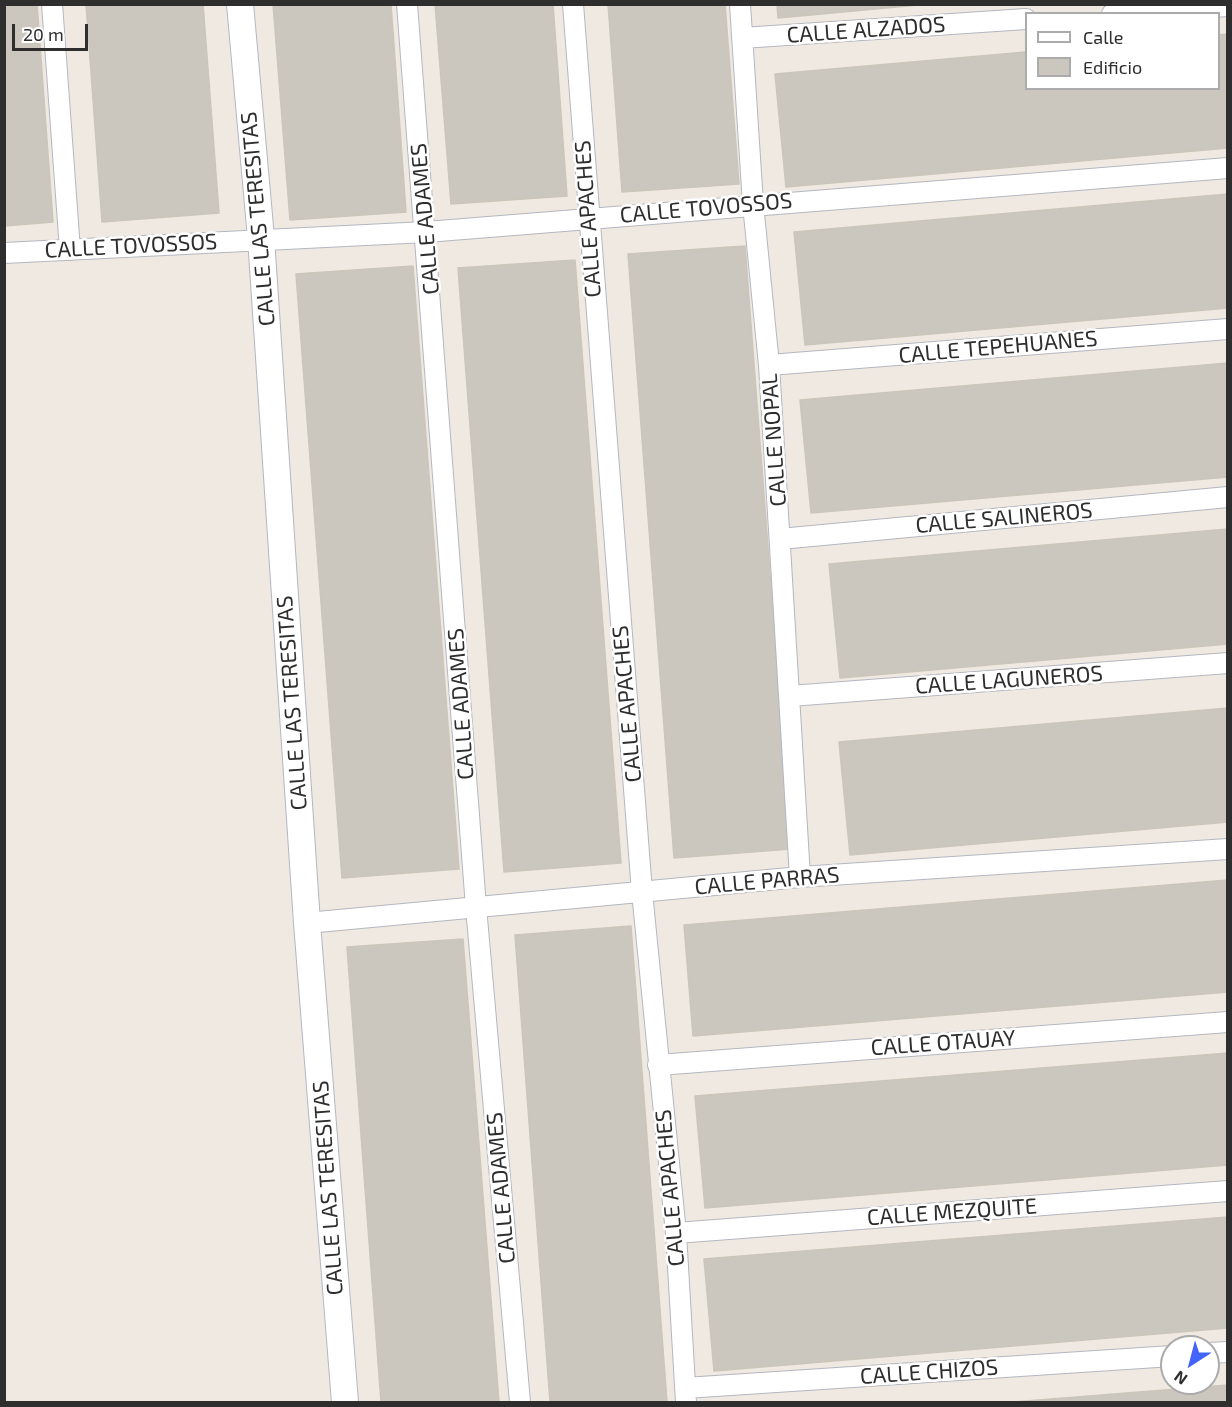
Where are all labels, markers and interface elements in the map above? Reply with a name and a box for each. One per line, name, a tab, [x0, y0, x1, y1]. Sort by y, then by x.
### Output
street label: CALLE ALZADOS	[786, 11, 946, 49]
scale bar	[15, 12, 92, 50]
legend	[1025, 12, 1220, 90]
text: 20 m	[23, 23, 64, 45]
text: Calle	[1083, 26, 1124, 48]
text: Edificio	[1083, 56, 1142, 78]
street label: CALLE LAS TERESITAS	[235, 111, 281, 327]
street label: CALLE APACHES	[569, 140, 607, 298]
street label: CALLE ADAMES	[405, 142, 445, 296]
street label: CALLE TOVOSSOS	[619, 187, 793, 229]
street label: CALLE TOVOSSOS	[44, 228, 218, 264]
street label: CALLE TEPEHUANES	[897, 325, 1099, 369]
street label: CALLE NOPAL	[756, 373, 792, 507]
street label: CALLE SALINEROS	[914, 497, 1094, 539]
street label: CALLE LAS TERESITAS	[271, 595, 313, 811]
street label: CALLE APACHES	[607, 624, 647, 784]
street label: CALLE ADAMES	[443, 627, 479, 781]
street label: CALLE LAGUNEROS	[914, 660, 1104, 700]
street label: CALLE PARRAS	[694, 862, 840, 900]
street label: CALLE OTAUAY	[870, 1025, 1016, 1061]
street label: CALLE LAS TERESITAS	[307, 1080, 349, 1296]
street label: CALLE APACHES	[650, 1108, 690, 1268]
street label: CALLE ADAMES	[481, 1111, 521, 1265]
street label: CALLE MEZQUITE	[866, 1193, 1038, 1231]
north arrow	[1160, 1335, 1220, 1395]
street label: CALLE CHIZOS	[859, 1354, 999, 1390]
text: N	[1170, 1367, 1191, 1389]

